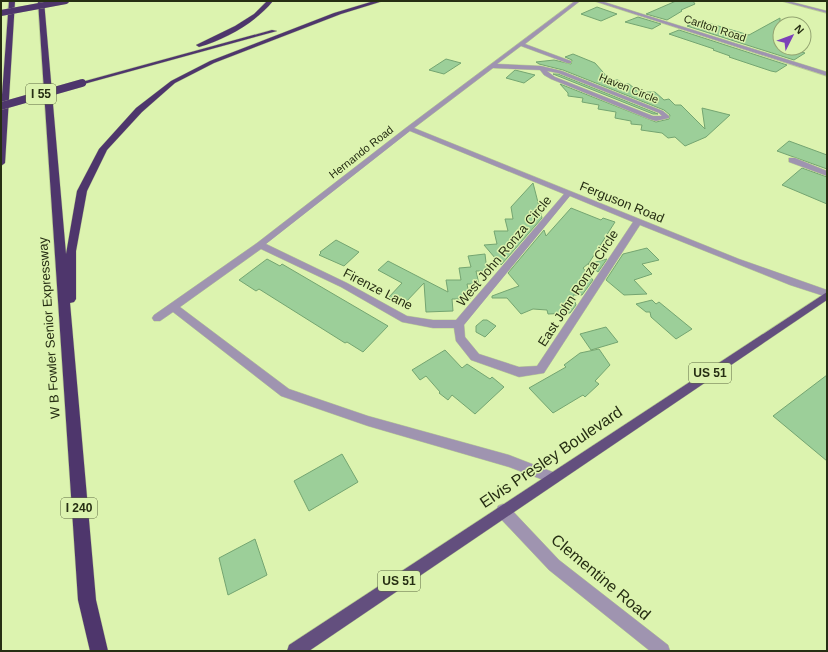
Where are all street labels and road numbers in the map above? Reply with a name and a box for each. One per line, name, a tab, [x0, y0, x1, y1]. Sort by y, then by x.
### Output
street label: Carlton Road	[682, 12, 748, 44]
street label: Haven Circle	[598, 71, 660, 105]
road number: I 55	[26, 84, 56, 104]
street label: Hernando Road	[327, 123, 395, 181]
street label: Ferguson Road	[578, 178, 666, 226]
street label: West John Ronza Circle	[454, 193, 554, 309]
street label: East John Ronza Circle	[535, 227, 621, 349]
street label: W B Fowler Senior Expressway	[35, 236, 63, 419]
street label: Firenze Lane	[341, 265, 415, 313]
road number: US 51	[689, 363, 731, 383]
street label: Elvis Presley Boulevard	[477, 403, 625, 511]
road number: I 240	[61, 498, 97, 518]
street label: Clementine Road	[548, 531, 654, 623]
road number: US 51	[378, 571, 420, 591]

